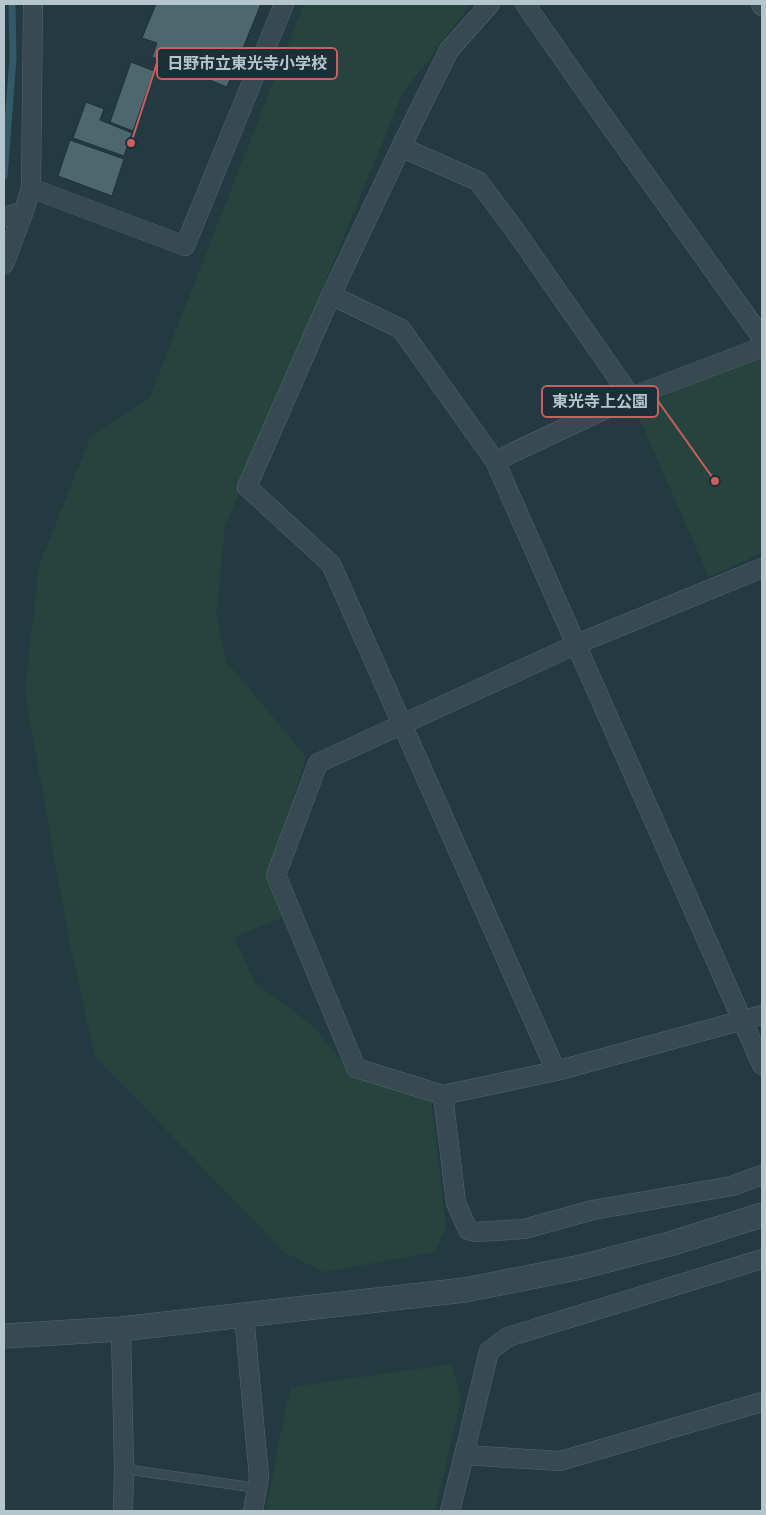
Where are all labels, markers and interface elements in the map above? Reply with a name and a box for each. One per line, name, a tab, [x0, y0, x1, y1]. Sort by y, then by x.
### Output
callout: 日野市立東光寺小学校	[157, 48, 337, 79]
text: 日野市立東光寺小学校	[167, 54, 327, 74]
callout: 東光寺上公園	[542, 386, 658, 417]
text: 東光寺上公園	[552, 392, 648, 412]

